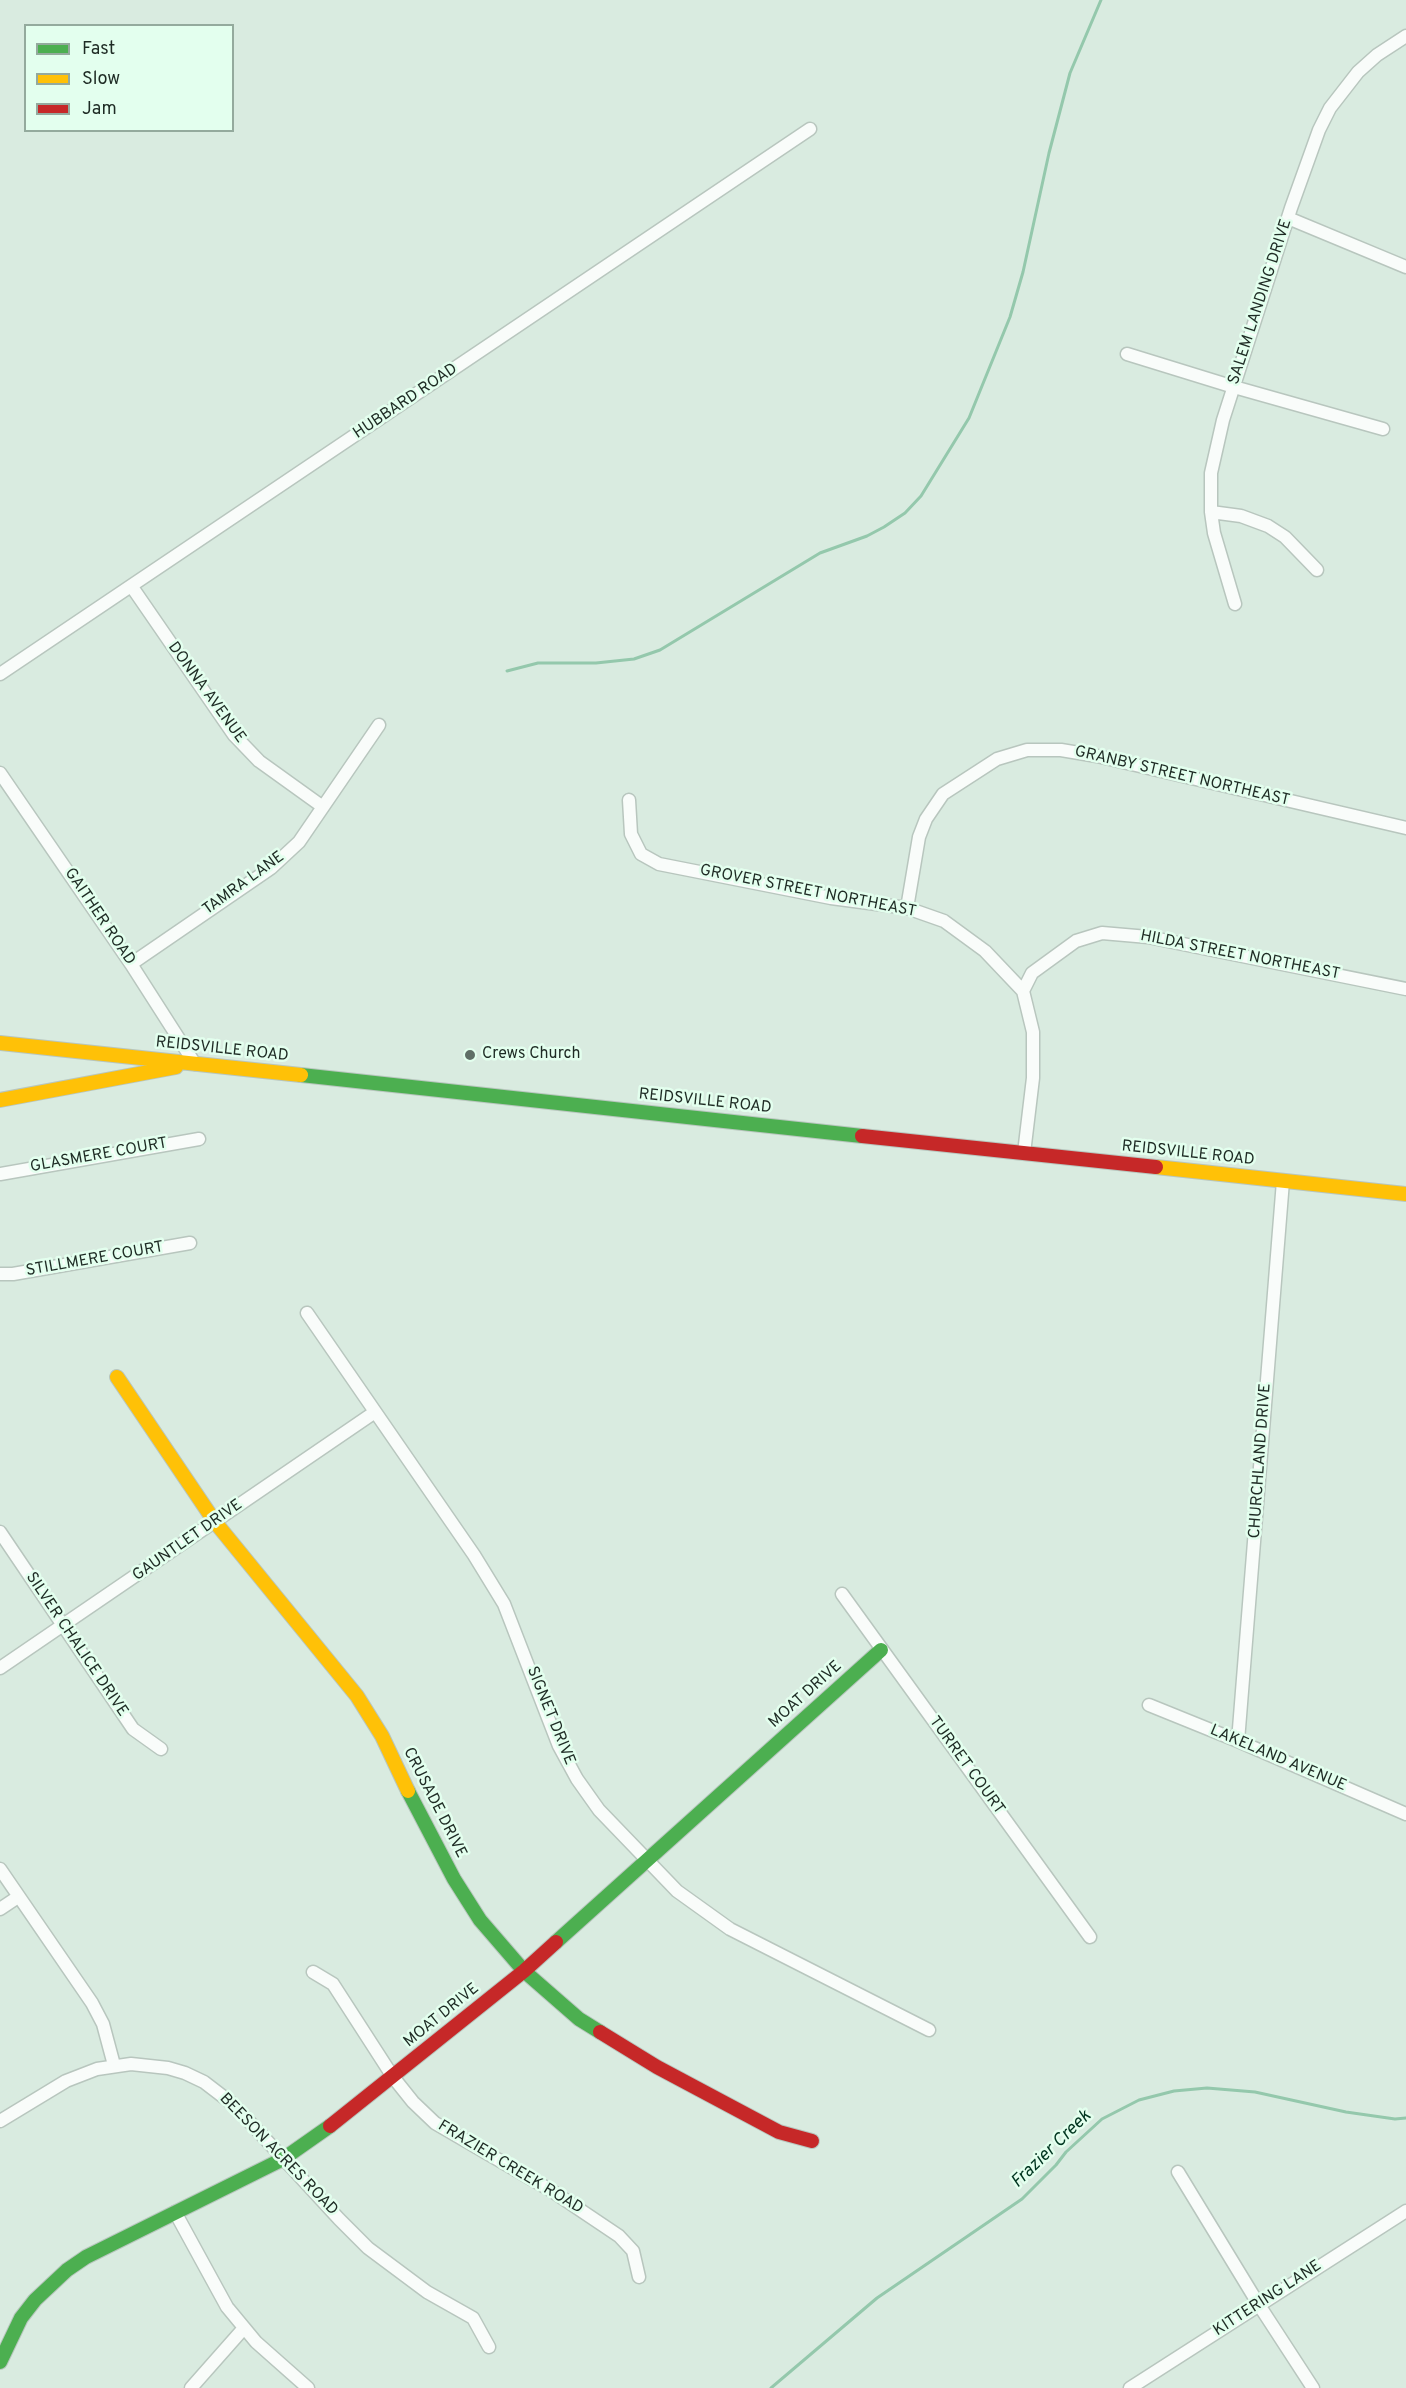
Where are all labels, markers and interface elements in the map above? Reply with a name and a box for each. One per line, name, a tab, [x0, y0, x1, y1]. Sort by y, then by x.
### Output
legend	[24, 24, 234, 132]
text: Fast	[82, 38, 115, 61]
text: Slow	[82, 68, 120, 91]
text: Jam	[82, 98, 117, 121]
street label: SALEM LANDING DRIVE	[1225, 217, 1297, 387]
street label: HUBBARD ROAD	[350, 360, 462, 444]
street label: DONNA AVENUE	[163, 639, 249, 747]
street label: GRANBY STREET NORTHEAST	[1072, 743, 1292, 811]
street label: TAMRA LANE	[199, 848, 289, 920]
street label: GROVER STREET NORTHEAST	[698, 862, 918, 922]
street label: GAITHER ROAD	[59, 865, 139, 969]
street label: HILDA STREET NORTHEAST	[1138, 927, 1342, 985]
street label: REIDSVILLE ROAD	[155, 1033, 289, 1067]
place label: Crews Church	[482, 1045, 581, 1065]
marker: Crews Church	[463, 1048, 477, 1062]
street label: REIDSVILLE ROAD	[638, 1085, 772, 1119]
street label: GLASMERE COURT	[29, 1134, 169, 1178]
street label: REIDSVILLE ROAD	[1121, 1137, 1255, 1171]
street label: STILLMERE COURT	[25, 1238, 165, 1282]
street label: CHURCHLAND DRIVE	[1246, 1383, 1276, 1539]
street label: GAUNTLET DRIVE	[129, 1496, 247, 1586]
street label: SILVER CHALICE DRIVE	[21, 1569, 131, 1721]
street label: MOAT DRIVE	[766, 1657, 846, 1733]
street label: SIGNET DRIVE	[521, 1664, 579, 1768]
street label: TURRET COURT	[924, 1713, 1008, 1819]
street label: LAKELAND AVENUE	[1207, 1722, 1349, 1796]
street label: CRUSADE DRIVE	[398, 1745, 470, 1861]
street label: MOAT DRIVE	[400, 1980, 484, 2052]
street label: BEESON ACRES ROAD	[215, 2090, 341, 2220]
water label: Frazier Creek	[1007, 2106, 1097, 2194]
street label: FRAZIER CREEK ROAD	[434, 2117, 586, 2219]
street label: KITTERING LANE	[1210, 2257, 1326, 2341]

